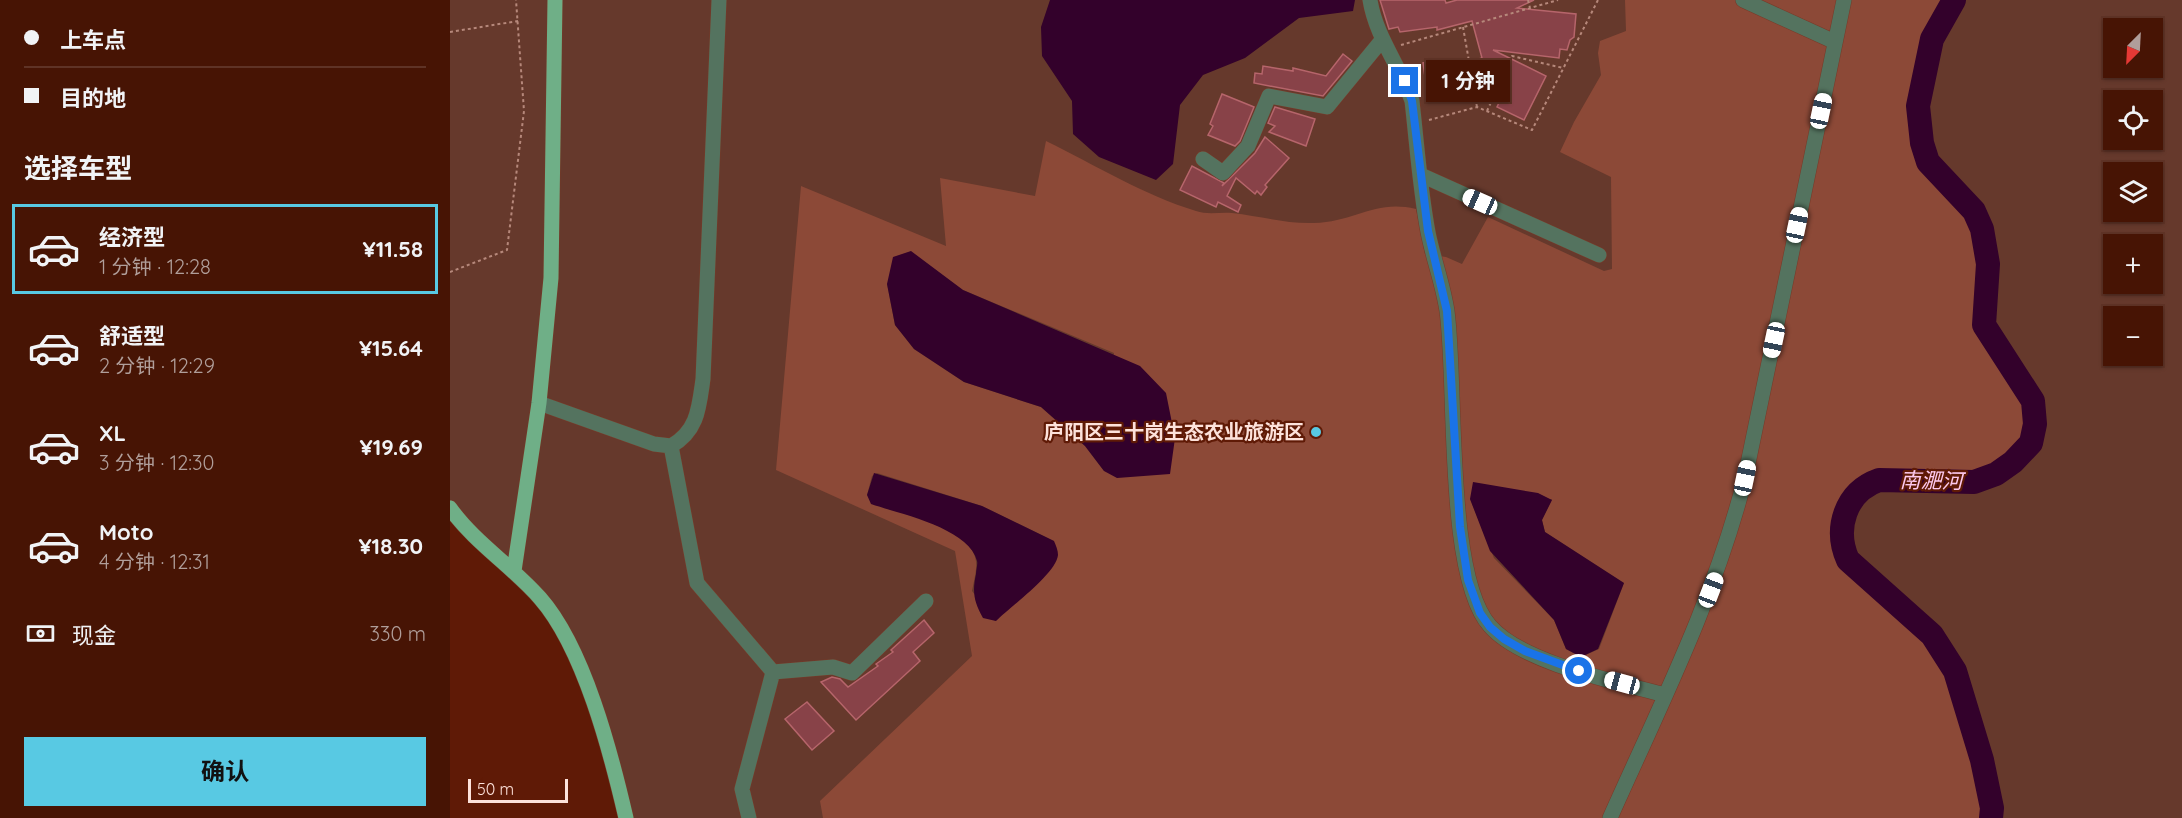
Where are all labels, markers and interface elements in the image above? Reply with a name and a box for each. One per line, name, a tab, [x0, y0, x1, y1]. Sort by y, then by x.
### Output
north arrow	[2103, 18, 2163, 78]
map controls	[2103, 18, 2163, 366]
text: 上车点	[60, 26, 126, 54]
callout: 1 分钟	[1426, 60, 1510, 102]
route end	[1391, 67, 1418, 94]
text: 1 分钟	[1441, 68, 1495, 93]
text: 目的地	[60, 84, 126, 112]
button: locate	[2103, 90, 2163, 150]
car	[1808, 92, 1834, 130]
text: 选择车型	[24, 151, 132, 185]
button: layers	[2103, 162, 2163, 222]
car	[1460, 186, 1500, 218]
car	[1784, 206, 1810, 244]
icon: car	[27, 222, 81, 276]
text: 经济型	[99, 223, 165, 251]
button: +	[2103, 234, 2163, 294]
text: ¥11.58	[363, 235, 423, 263]
text: 1 分钟 · 12:28	[99, 254, 211, 279]
button: −	[2103, 306, 2163, 366]
icon: car	[27, 321, 81, 375]
car	[1761, 321, 1787, 359]
text: 舒适型	[99, 322, 165, 350]
text: ¥15.64	[359, 334, 423, 362]
text: 2 分钟 · 12:29	[99, 353, 215, 378]
text: XL	[99, 419, 126, 447]
place label: 庐阳区三十岗生态农业旅游区	[1044, 419, 1304, 444]
icon: car	[27, 420, 81, 474]
marker: 庐阳区三十岗生态农业旅游区	[1309, 425, 1323, 439]
text: ¥19.69	[360, 433, 423, 461]
text: 3 分钟 · 12:30	[99, 450, 214, 475]
car	[1732, 459, 1758, 497]
water label: 南淝河	[1899, 466, 1967, 494]
text: Moto	[99, 518, 153, 546]
icon: car	[27, 519, 81, 573]
text: ¥18.30	[358, 532, 423, 560]
text: 4 分钟 · 12:31	[99, 549, 210, 574]
car	[1696, 570, 1726, 610]
icon: cash	[24, 617, 57, 650]
text: 现金	[72, 621, 116, 649]
text: 330 m	[369, 621, 426, 646]
route start	[1565, 657, 1592, 684]
car	[1602, 670, 1642, 696]
button: 确认	[24, 737, 426, 806]
scale bar	[468, 776, 568, 804]
text: 50 m	[477, 779, 514, 799]

